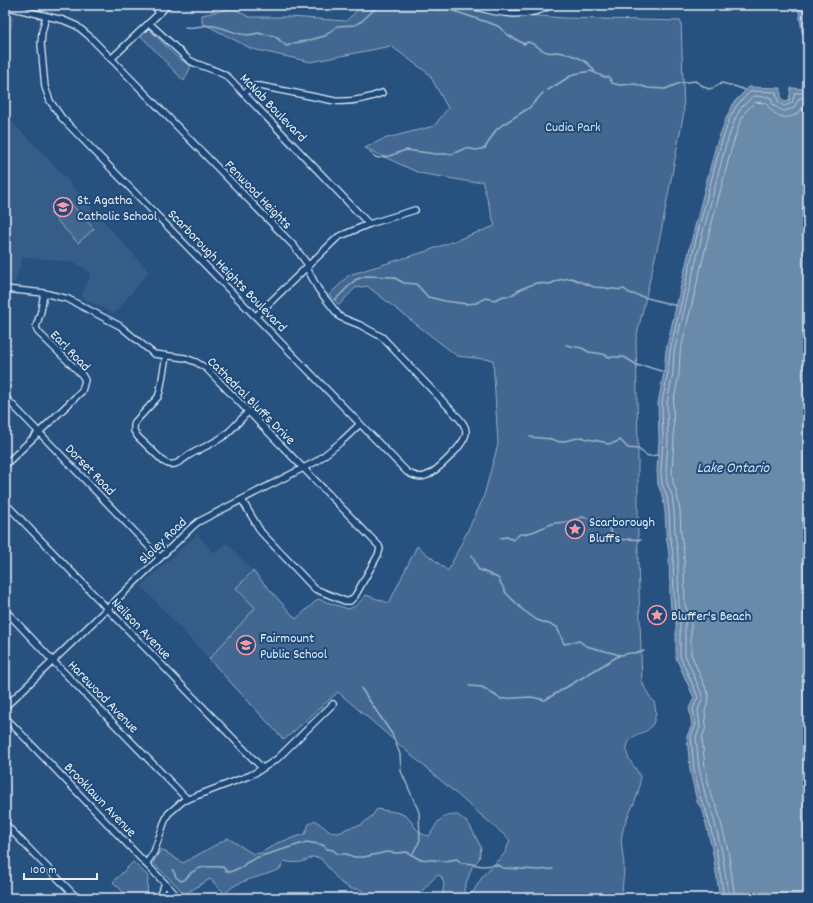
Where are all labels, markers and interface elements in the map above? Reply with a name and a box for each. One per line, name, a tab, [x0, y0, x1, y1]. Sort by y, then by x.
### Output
street label: McNab Boulevard	[234, 69, 311, 147]
park label: Cudia Park	[545, 118, 601, 138]
street label: Fenwood Heights	[219, 156, 296, 235]
place label: St. Agatha Catholic School	[77, 191, 158, 227]
school or university icon: St. Agatha Catholic School	[52, 196, 74, 218]
street label: Scarborough Heights Boulevard	[162, 205, 291, 337]
street label: Earl Road	[45, 326, 94, 377]
street label: Cathedral Bluffs Drive	[202, 353, 299, 450]
street label: Dorset Road	[60, 440, 119, 501]
water label: Lake Ontario	[697, 458, 771, 480]
street label: Sloley Road	[135, 513, 192, 570]
place label: Scarborough Bluffs	[589, 513, 655, 549]
place icon: Scarborough Bluffs	[564, 518, 586, 540]
street label: Neilson Avenue	[106, 594, 175, 665]
place icon: Bluffer's Beach	[646, 604, 668, 626]
place label: Bluffer's Beach	[671, 607, 751, 627]
place label: Fairmount Public School	[260, 629, 328, 665]
school or university icon: Fairmount Public School	[235, 634, 257, 656]
street label: Harewood Avenue	[62, 656, 143, 738]
street label: Brooklawn Avenue	[59, 759, 140, 842]
scale bar	[24, 855, 97, 881]
text: 100 m	[30, 862, 57, 879]

